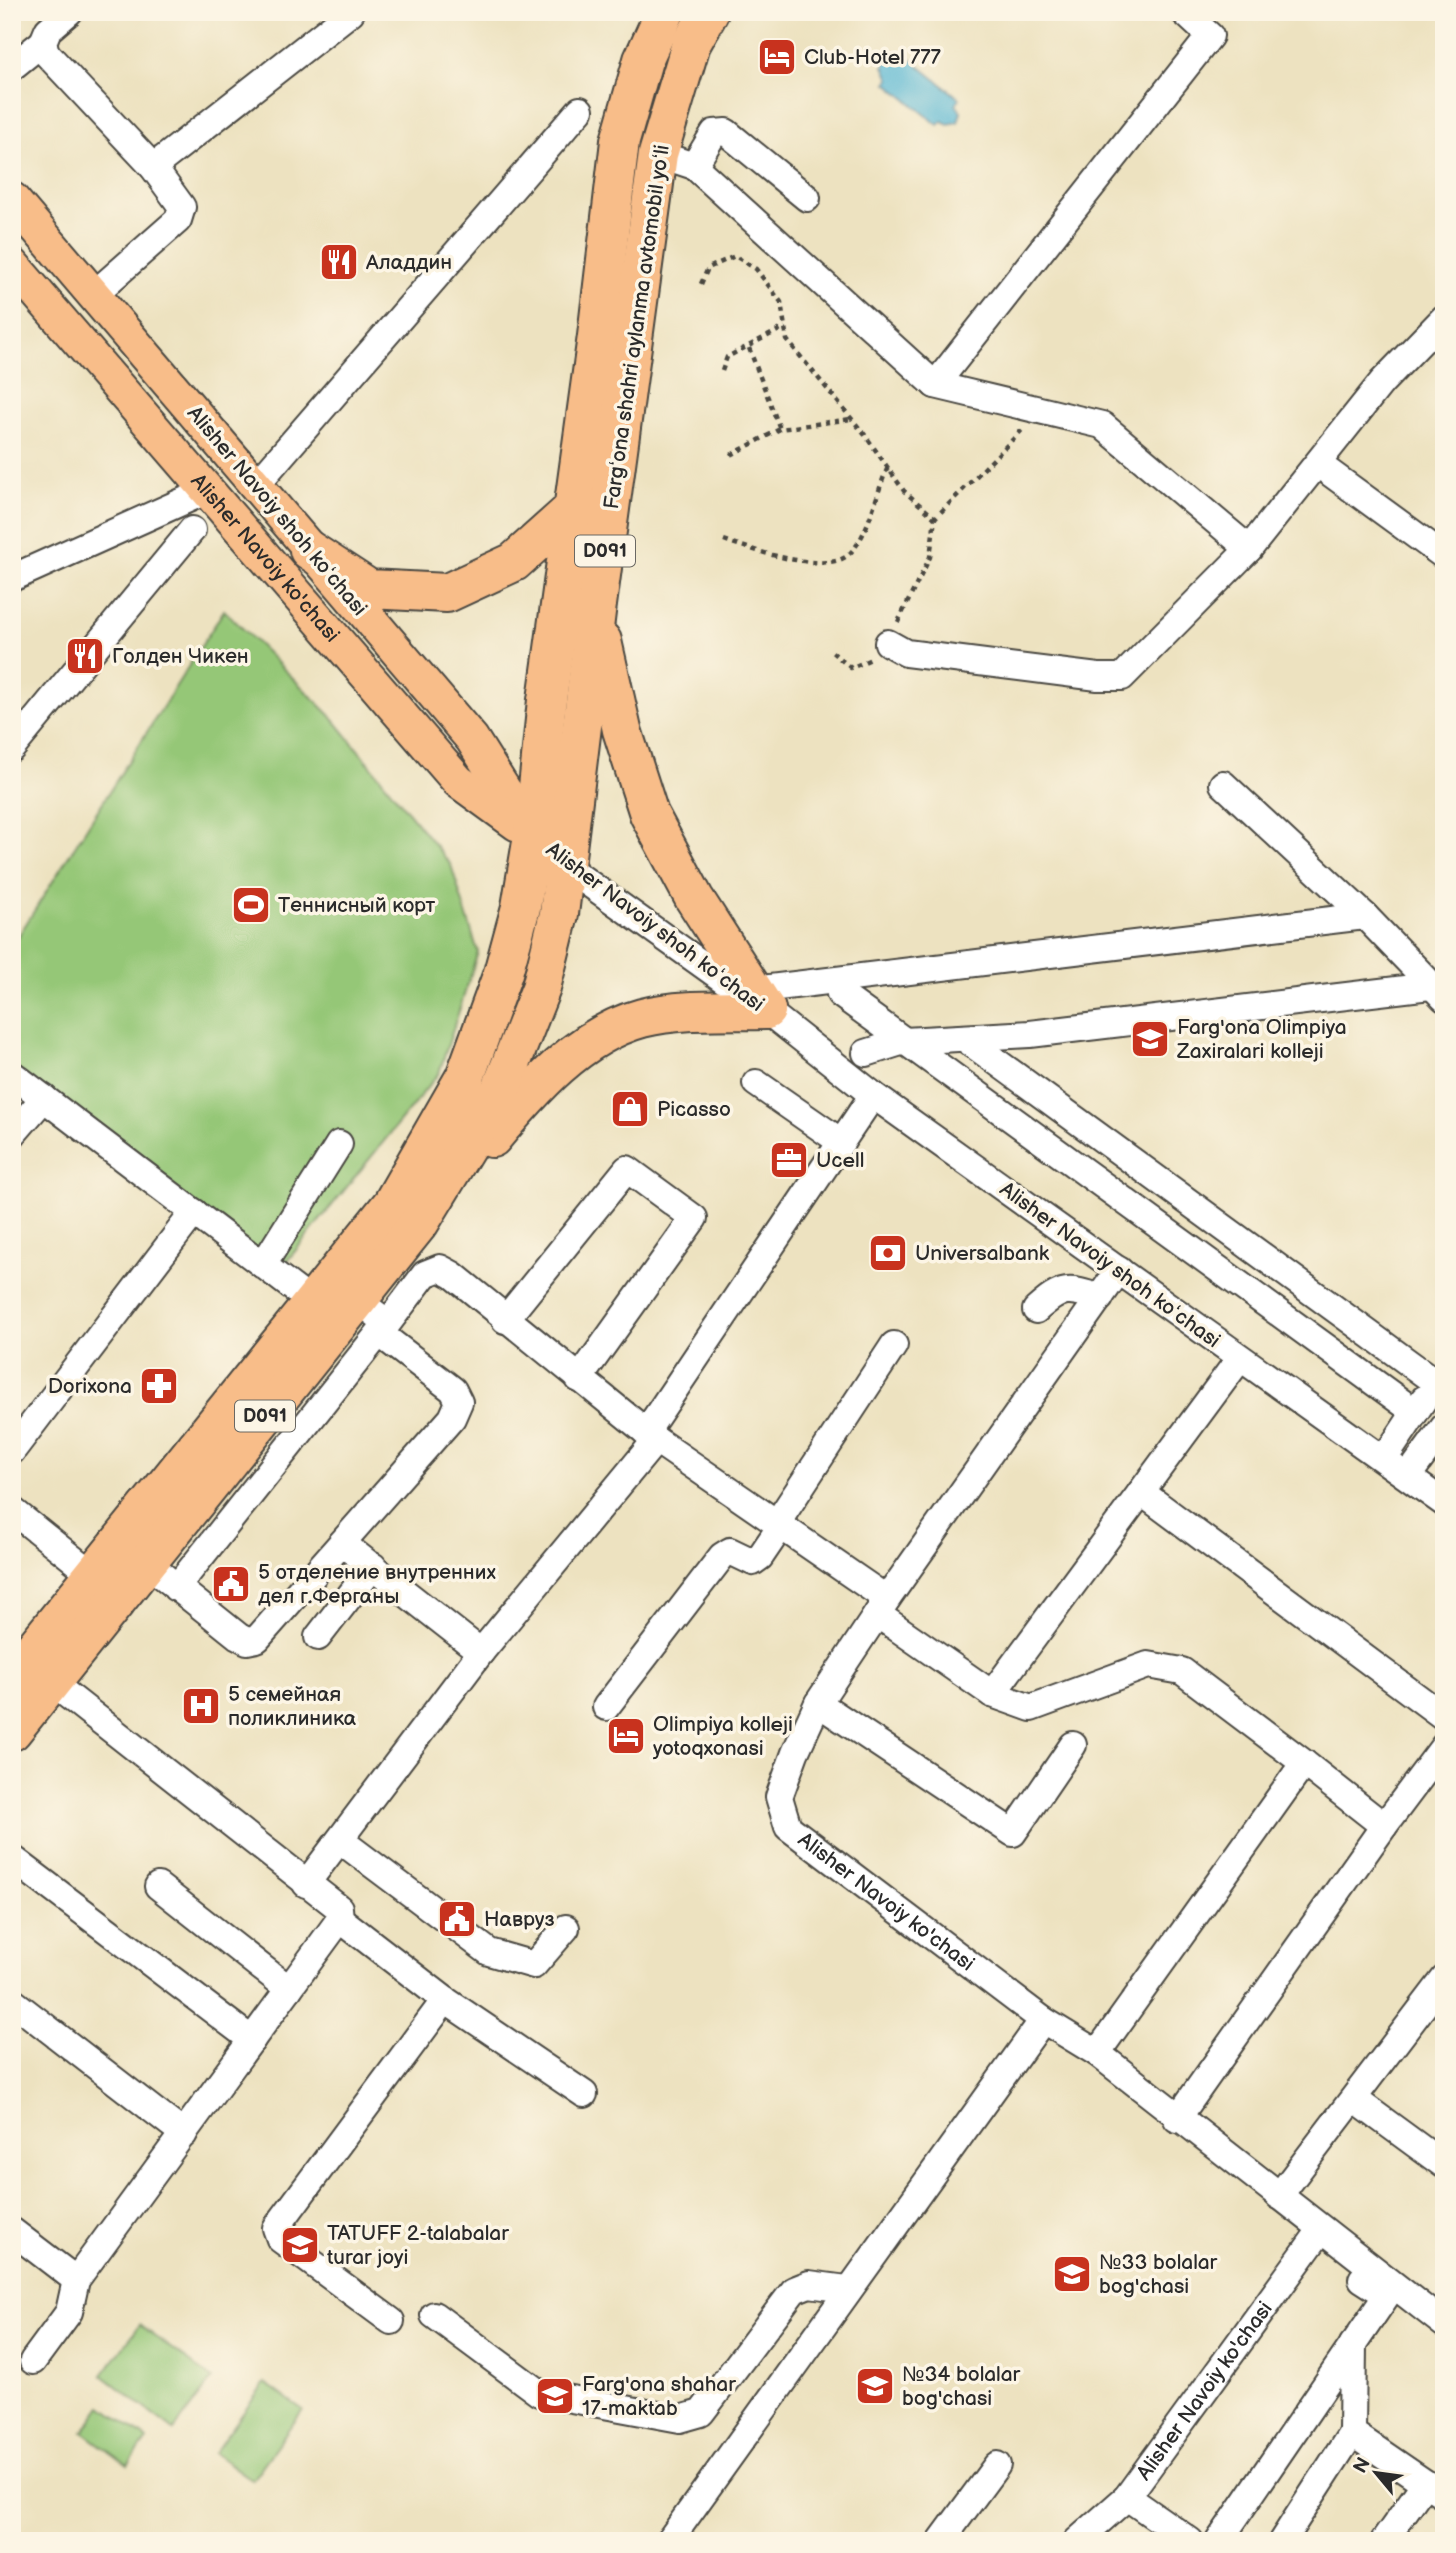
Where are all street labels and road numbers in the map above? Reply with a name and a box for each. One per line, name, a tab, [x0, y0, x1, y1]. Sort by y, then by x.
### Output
street label: Fargʻona shahri aylanma avtomobil yoʻli	[599, 143, 675, 511]
street label: Alisher Navoiy shoh koʻchasi	[182, 401, 372, 621]
street label: Alisher Navoiy ko'chasi	[186, 468, 345, 647]
road number: D091	[575, 536, 635, 566]
street label: Alisher Navoiy shoh koʻchasi	[541, 837, 769, 1017]
street label: Alisher Navoiy shoh koʻchasi	[995, 1177, 1225, 1353]
road number: D091	[235, 1400, 295, 1432]
street label: Alisher Navoiy ko'chasi	[793, 1827, 979, 1976]
street label: Alisher Navoiy ko'chasi	[1131, 2297, 1277, 2485]

